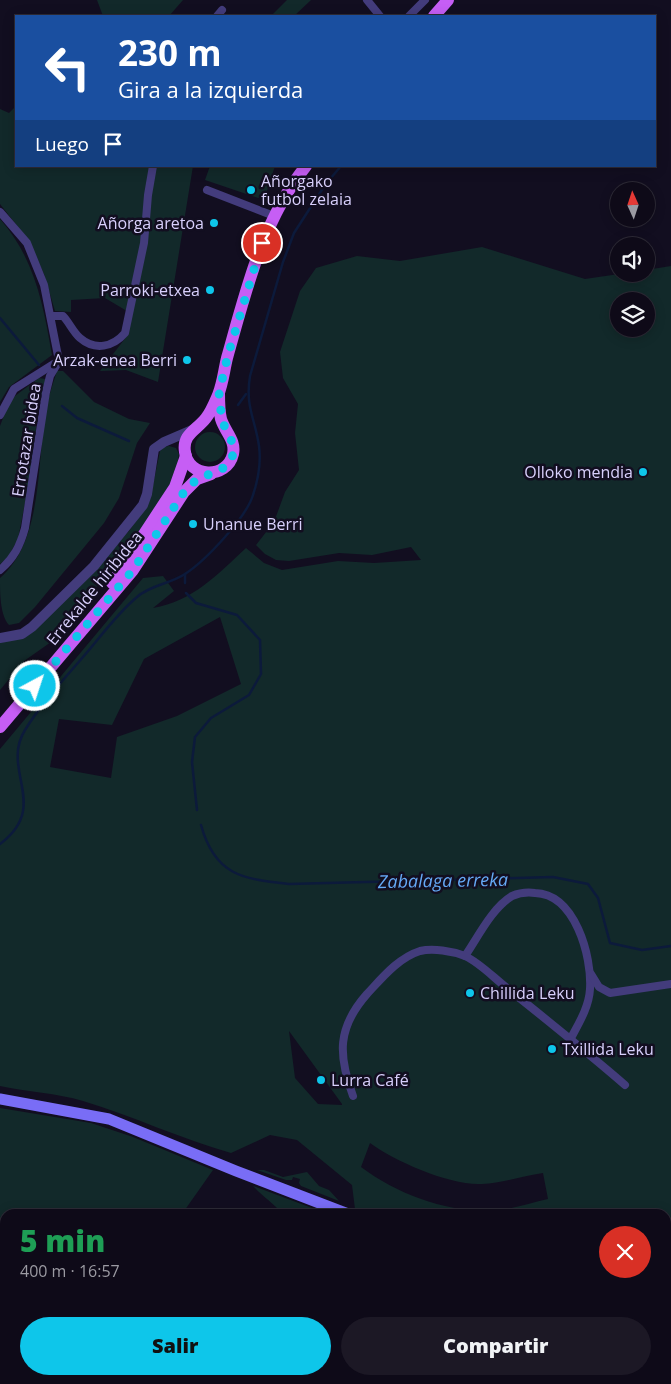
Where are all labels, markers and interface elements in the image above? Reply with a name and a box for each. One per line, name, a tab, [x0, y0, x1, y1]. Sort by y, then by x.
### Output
text: 230 m	[118, 29, 222, 76]
icon: left	[35, 35, 100, 100]
text: Gira a la izquierda	[118, 74, 303, 104]
icon: arrive	[99, 130, 127, 158]
text: Luego	[35, 131, 89, 157]
place label: Añorgako futbol zelaia	[261, 170, 352, 210]
north arrow	[610, 182, 655, 228]
map controls	[610, 182, 655, 337]
marker: Añorgako futbol zelaia	[245, 184, 257, 196]
place label: Añorga aretoa	[98, 212, 204, 234]
marker: Añorga aretoa	[208, 217, 220, 229]
pin	[241, 222, 283, 264]
icon: arrive	[248, 229, 276, 257]
button: sound	[610, 237, 655, 282]
place label: Parroki-etxea	[100, 279, 200, 301]
marker: Parroki-etxea	[204, 284, 216, 296]
button: layers	[610, 292, 655, 337]
place label: Arzak-enea Berri	[53, 349, 177, 371]
marker: Arzak-enea Berri	[181, 354, 193, 366]
street label: Errotazar bidea	[6, 382, 46, 498]
place label: Olloko mendia	[524, 461, 633, 483]
marker: Olloko mendia	[637, 466, 649, 478]
place label: Unanue Berri	[203, 513, 303, 535]
marker: Unanue Berri	[187, 518, 199, 530]
street label: Errekalde hiribidea	[41, 526, 147, 650]
position arrow	[8, 659, 60, 711]
water label: Zabalaga erreka	[377, 867, 508, 893]
place label: Chillida Leku	[480, 982, 574, 1004]
marker: Chillida Leku	[464, 987, 476, 999]
place label: Txillida Leku	[562, 1038, 654, 1060]
marker: Txillida Leku	[546, 1043, 558, 1055]
place label: Lurra Café	[331, 1069, 409, 1091]
marker: Lurra Café	[315, 1074, 327, 1086]
text: 5 min	[20, 1220, 105, 1261]
button: close	[599, 1226, 651, 1278]
text: 400 m · 16:57	[20, 1260, 120, 1282]
button: Salir	[20, 1317, 331, 1375]
button: Compartir	[341, 1317, 651, 1375]

